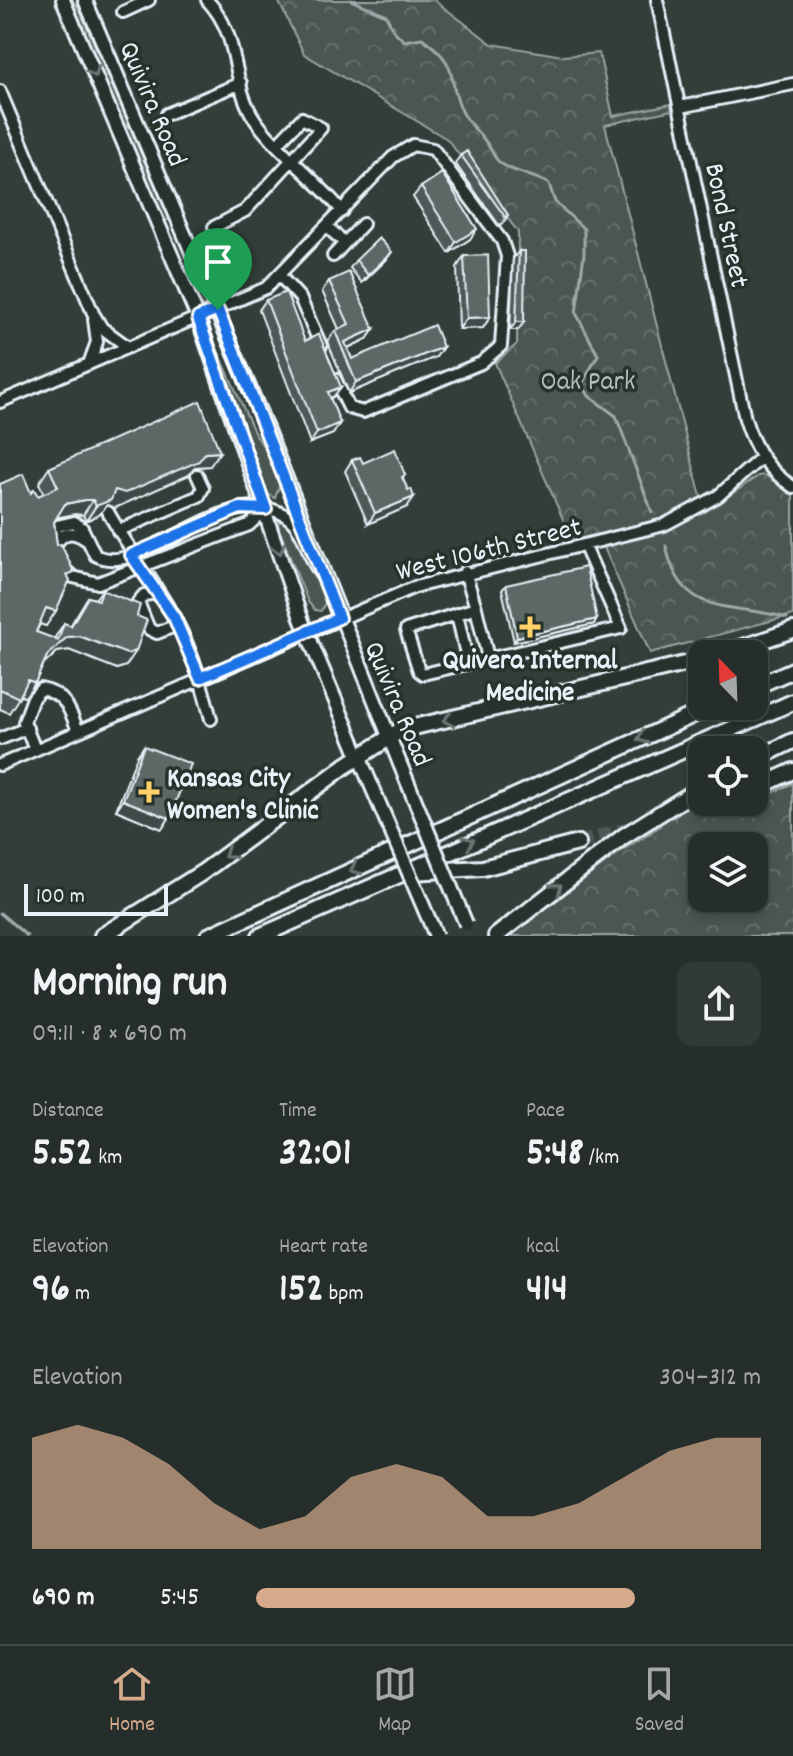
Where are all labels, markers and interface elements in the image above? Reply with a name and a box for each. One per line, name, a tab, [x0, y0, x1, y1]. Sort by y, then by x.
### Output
street label: Quivira Road	[106, 36, 195, 174]
one-way arrow	[84, 64, 100, 78]
street label: Bond Street	[691, 160, 757, 292]
pin	[184, 228, 252, 310]
icon: arrive	[196, 240, 240, 284]
park label: Oak Park	[541, 364, 635, 404]
street label: West 106th Street	[392, 510, 586, 594]
one-way arrow	[270, 541, 286, 555]
marker: Quivera Internal Medicine	[519, 616, 541, 638]
street label: Quivira Road	[351, 636, 440, 774]
north arrow	[688, 640, 768, 720]
map controls	[688, 640, 768, 912]
place label: Quivera Internal Medicine	[443, 643, 618, 715]
one-way arrow	[441, 711, 455, 728]
one-way arrow	[636, 728, 651, 744]
button: locate	[688, 736, 768, 816]
place label: Kansas City Women's Clinic	[167, 761, 319, 833]
marker: Kansas City Women's Clinic	[138, 781, 160, 803]
button: layers	[688, 832, 768, 912]
one-way arrow	[461, 835, 476, 851]
one-way arrow	[223, 844, 237, 859]
one-way arrow	[348, 859, 363, 875]
scale bar	[24, 880, 168, 916]
text: 100 m	[36, 882, 85, 913]
one-way arrow	[548, 883, 563, 897]
text: Morning run	[32, 954, 227, 1017]
button: share	[677, 962, 761, 1046]
text: 09:11 · 8 × 690 m	[32, 1016, 187, 1053]
text: Distance	[32, 1096, 104, 1127]
text: Time	[279, 1096, 317, 1127]
text: Pace	[526, 1096, 565, 1127]
text: 5.52	[32, 1127, 93, 1184]
text: 32:01	[279, 1127, 351, 1184]
text: 5:48	[526, 1127, 584, 1184]
text: km	[93, 1143, 122, 1174]
text: /km	[584, 1143, 619, 1174]
text: Elevation	[32, 1232, 109, 1263]
text: Heart rate	[279, 1232, 368, 1263]
text: kcal	[526, 1232, 559, 1263]
text: 96	[32, 1263, 70, 1320]
text: 152	[279, 1263, 324, 1320]
text: 414	[526, 1263, 568, 1320]
text: m	[70, 1279, 90, 1310]
text: bpm	[324, 1279, 364, 1310]
text: Elevation	[32, 1360, 122, 1397]
text: 304–312 m	[659, 1360, 761, 1397]
text: 690 m	[32, 1580, 95, 1617]
text: 5:45	[160, 1580, 199, 1617]
tab: Home	[109, 1662, 155, 1741]
tab: Map	[373, 1662, 417, 1741]
tab: Saved	[635, 1662, 684, 1741]

